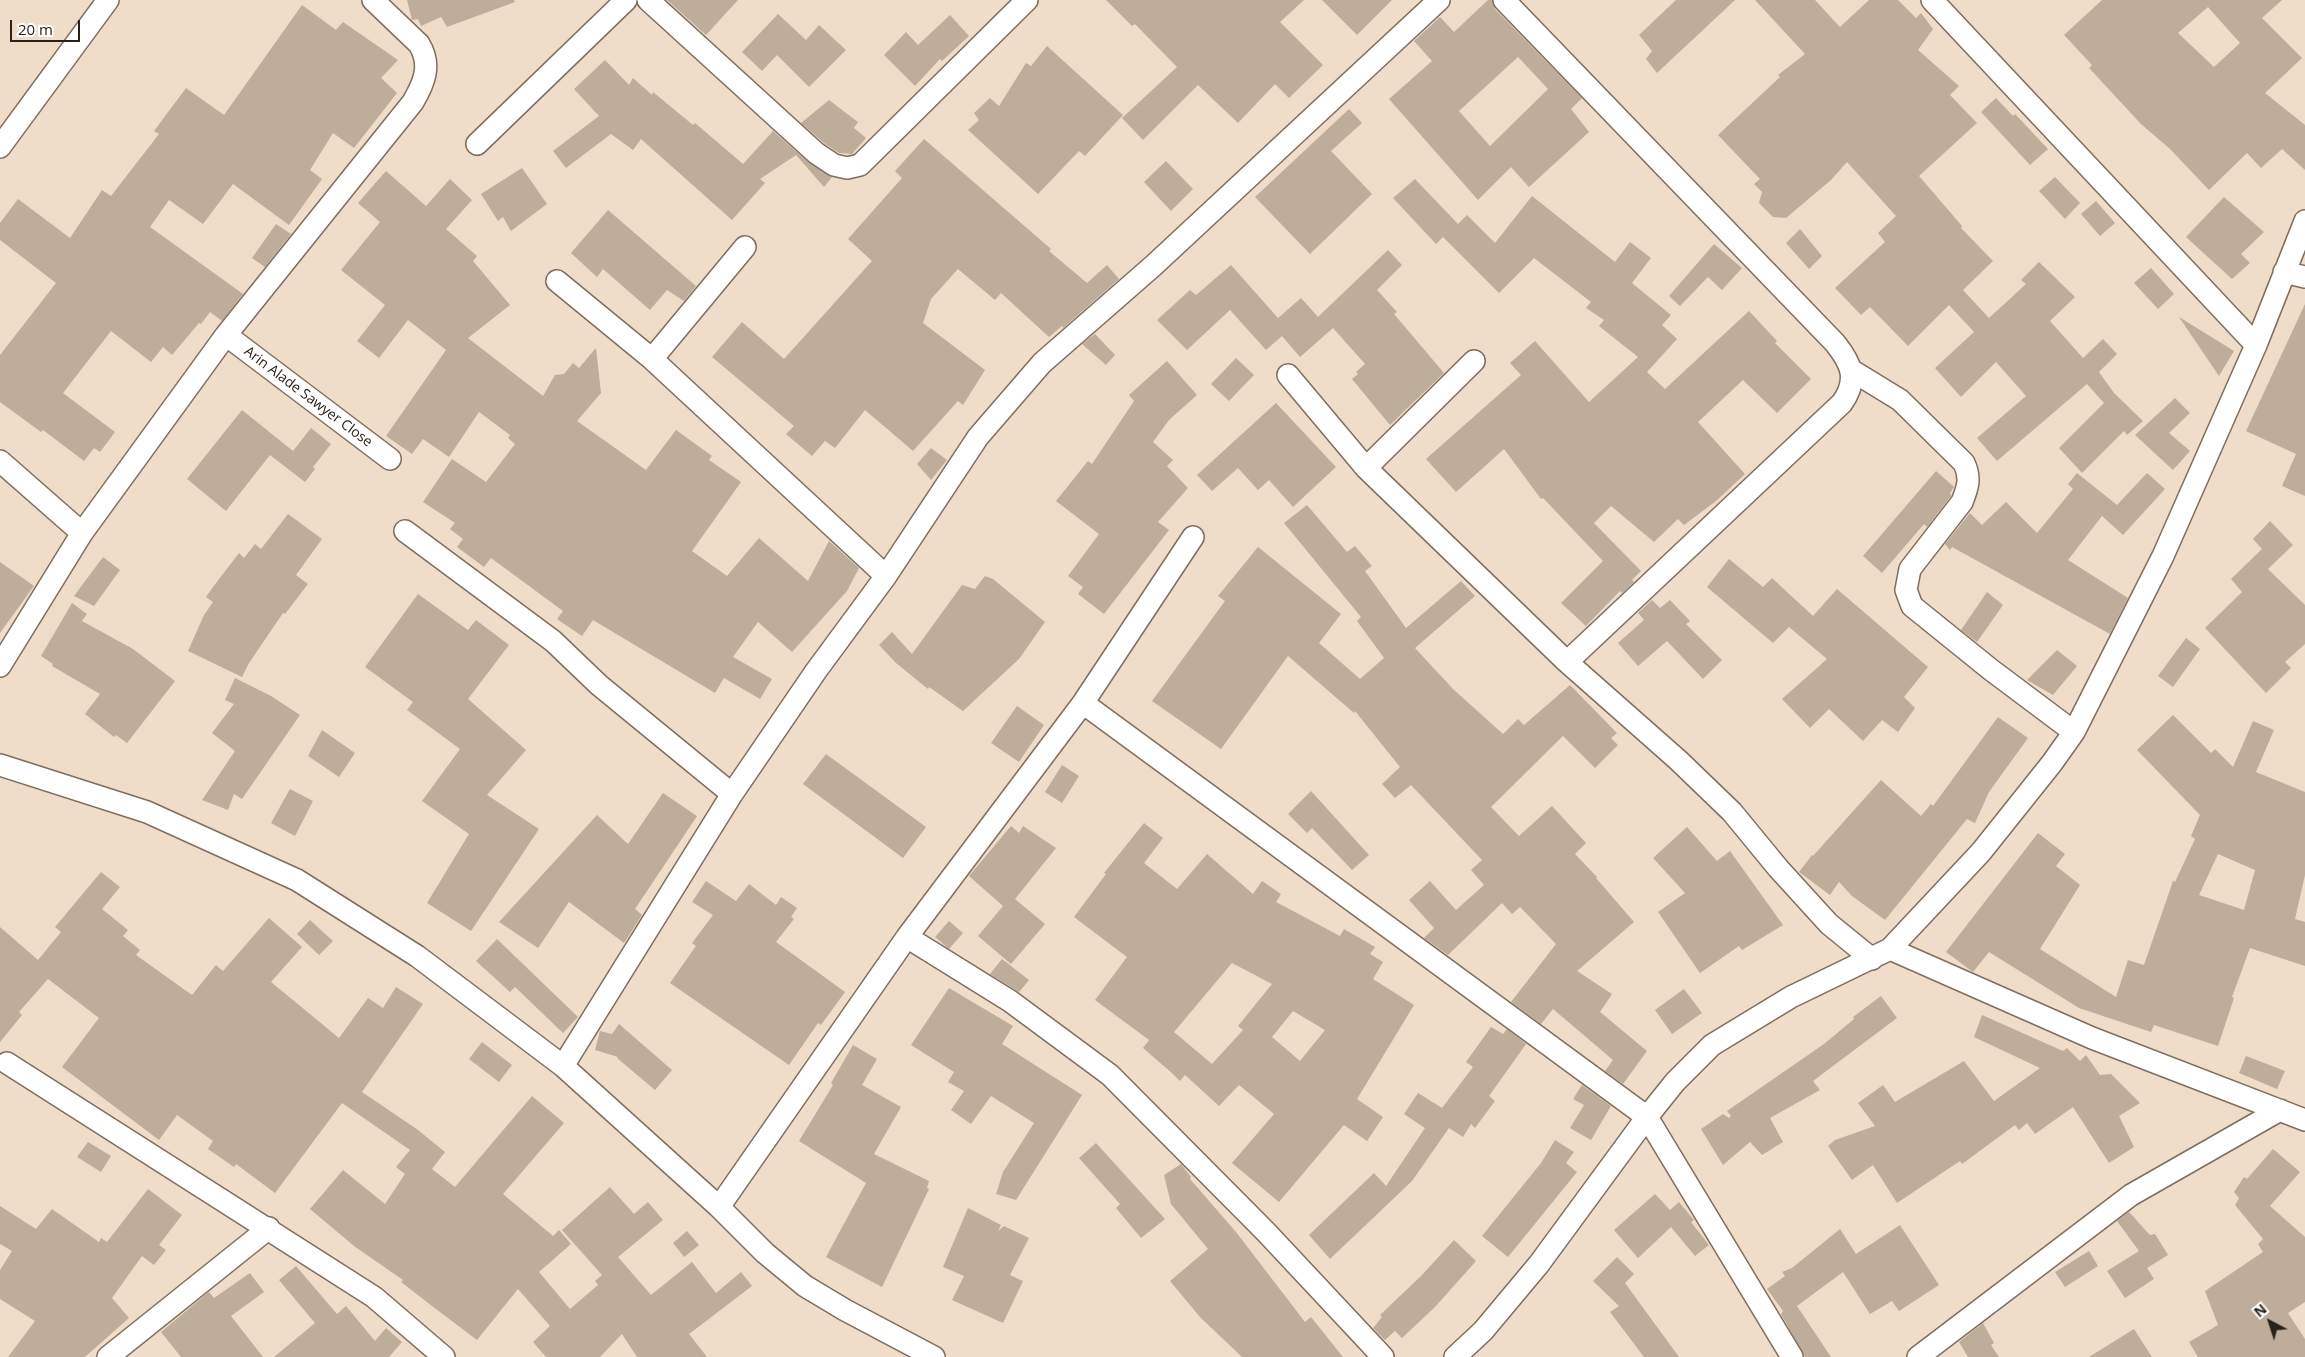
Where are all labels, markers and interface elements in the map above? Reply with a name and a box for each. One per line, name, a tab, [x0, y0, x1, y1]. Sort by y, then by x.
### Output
scale bar	[12, 10, 82, 42]
text: 20 m	[18, 19, 53, 39]
street label: Arin Alade Sawyer Close	[240, 343, 376, 451]
north arrow	[2245, 1297, 2295, 1347]
text: N	[2250, 1299, 2271, 1321]

